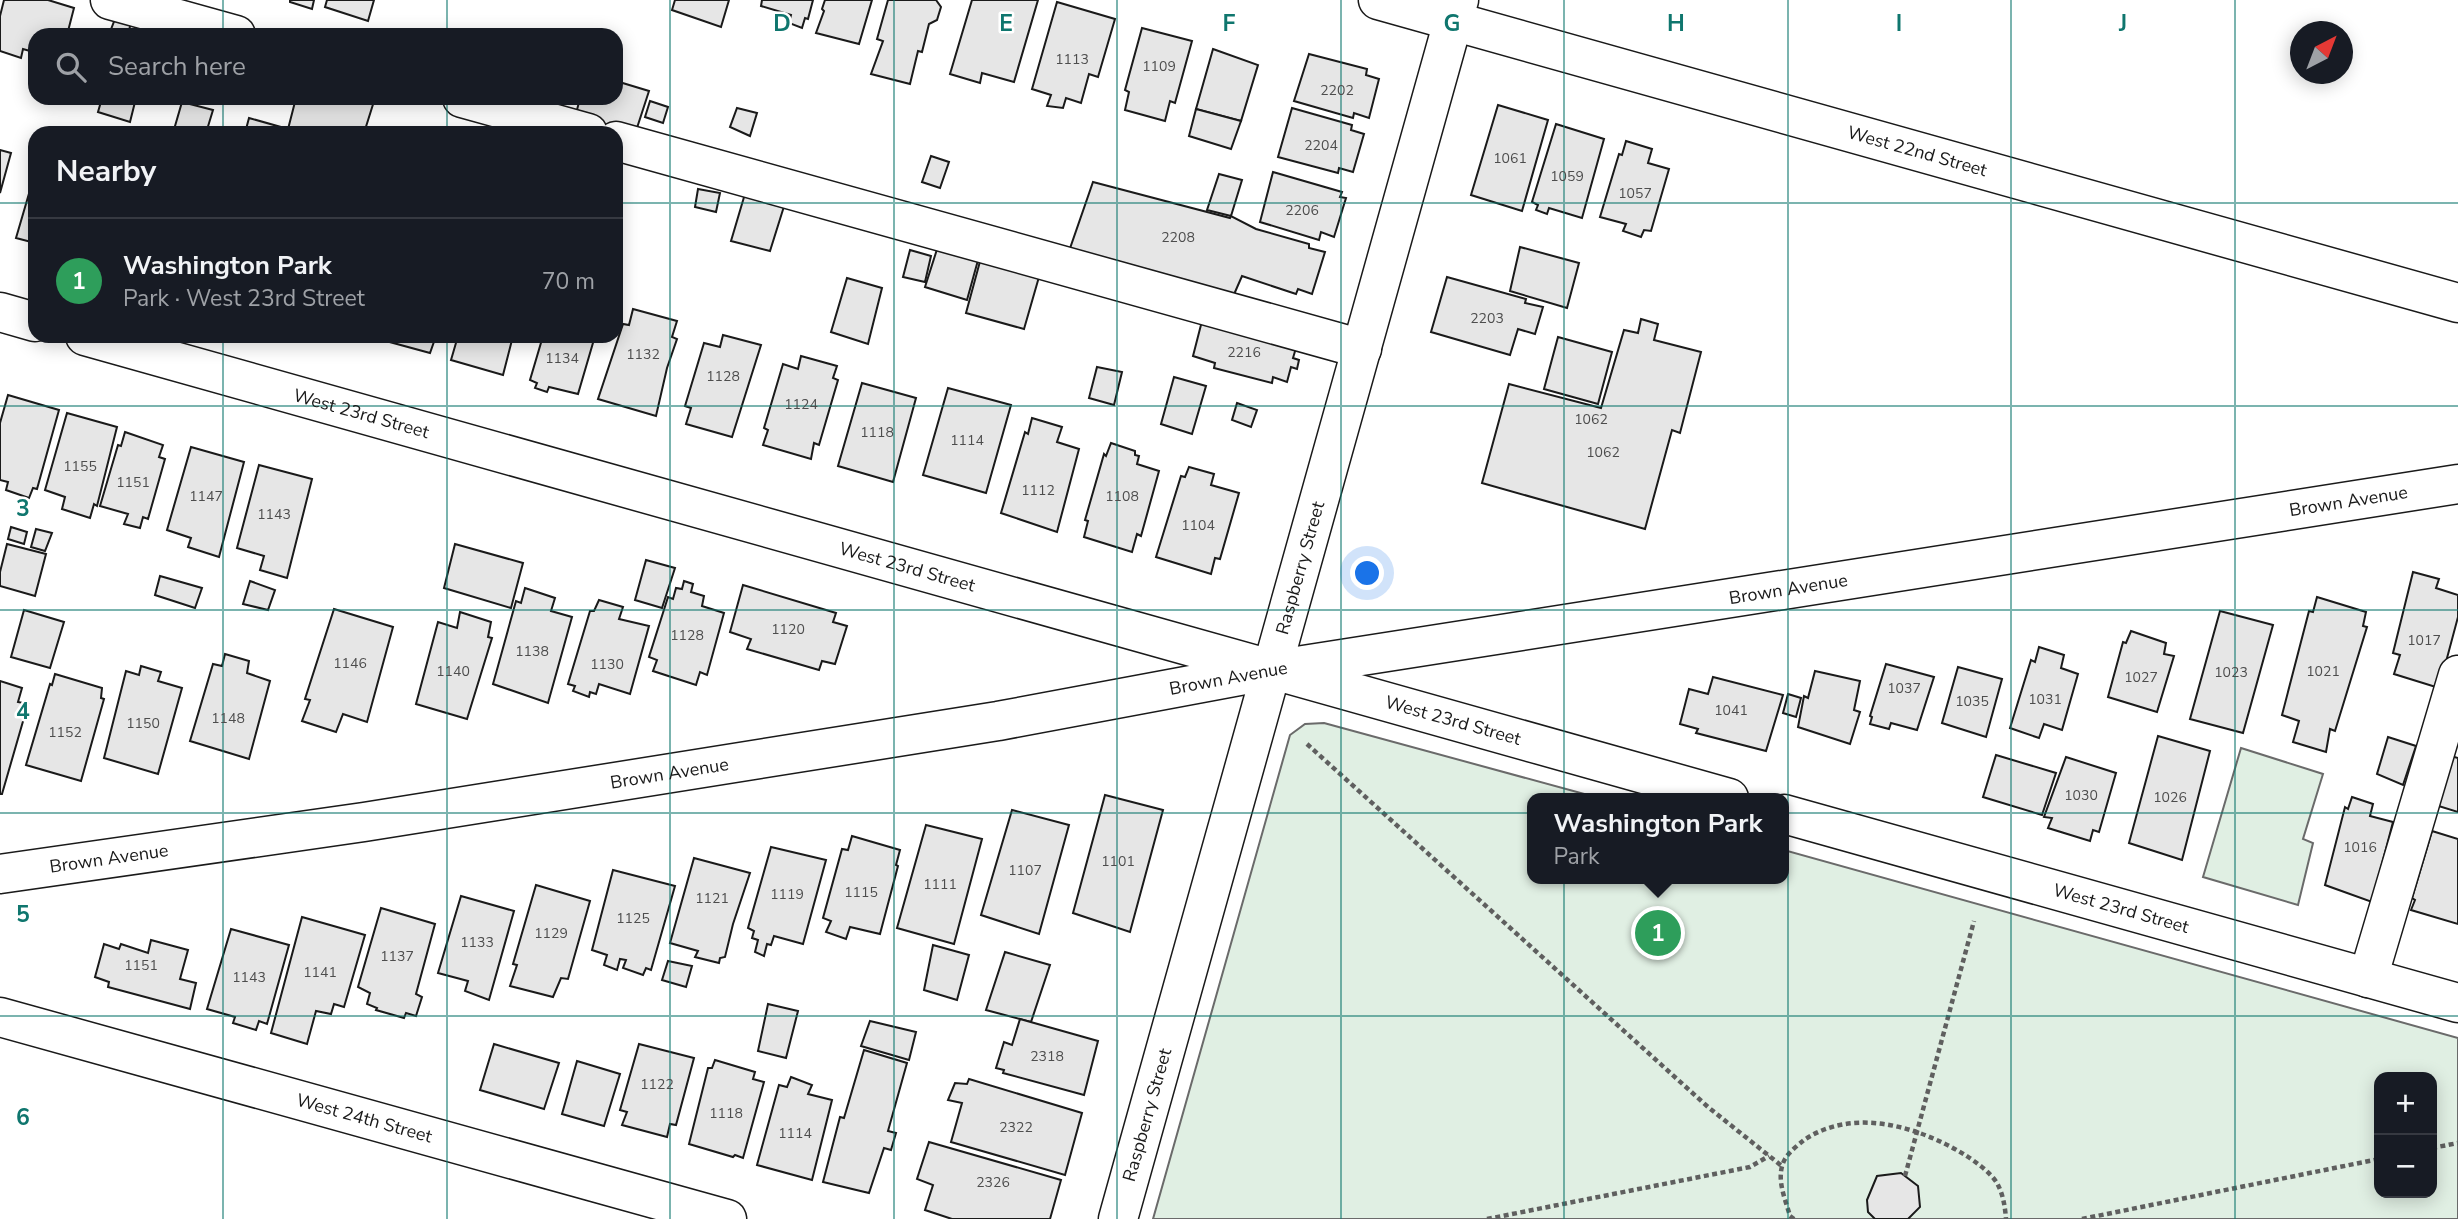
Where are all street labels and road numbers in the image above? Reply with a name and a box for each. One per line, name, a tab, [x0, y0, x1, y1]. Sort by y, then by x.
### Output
street label: West 22nd Street	[1845, 120, 1990, 182]
street label: West 23rd Street	[291, 383, 433, 444]
street label: Brown Avenue	[2287, 480, 2409, 522]
street label: Raspberry Street	[1270, 498, 1330, 637]
street label: West 23rd Street	[836, 537, 979, 598]
street label: Brown Avenue	[1727, 568, 1849, 610]
street label: Brown Avenue	[1167, 656, 1289, 701]
street label: West 23rd Street	[1382, 690, 1524, 751]
street label: Brown Avenue	[608, 752, 730, 795]
street label: Brown Avenue	[48, 838, 170, 879]
street label: West 23rd Street	[2050, 878, 2192, 939]
street label: Raspberry Street	[1117, 1045, 1177, 1184]
street label: West 24th Street	[294, 1088, 435, 1149]

